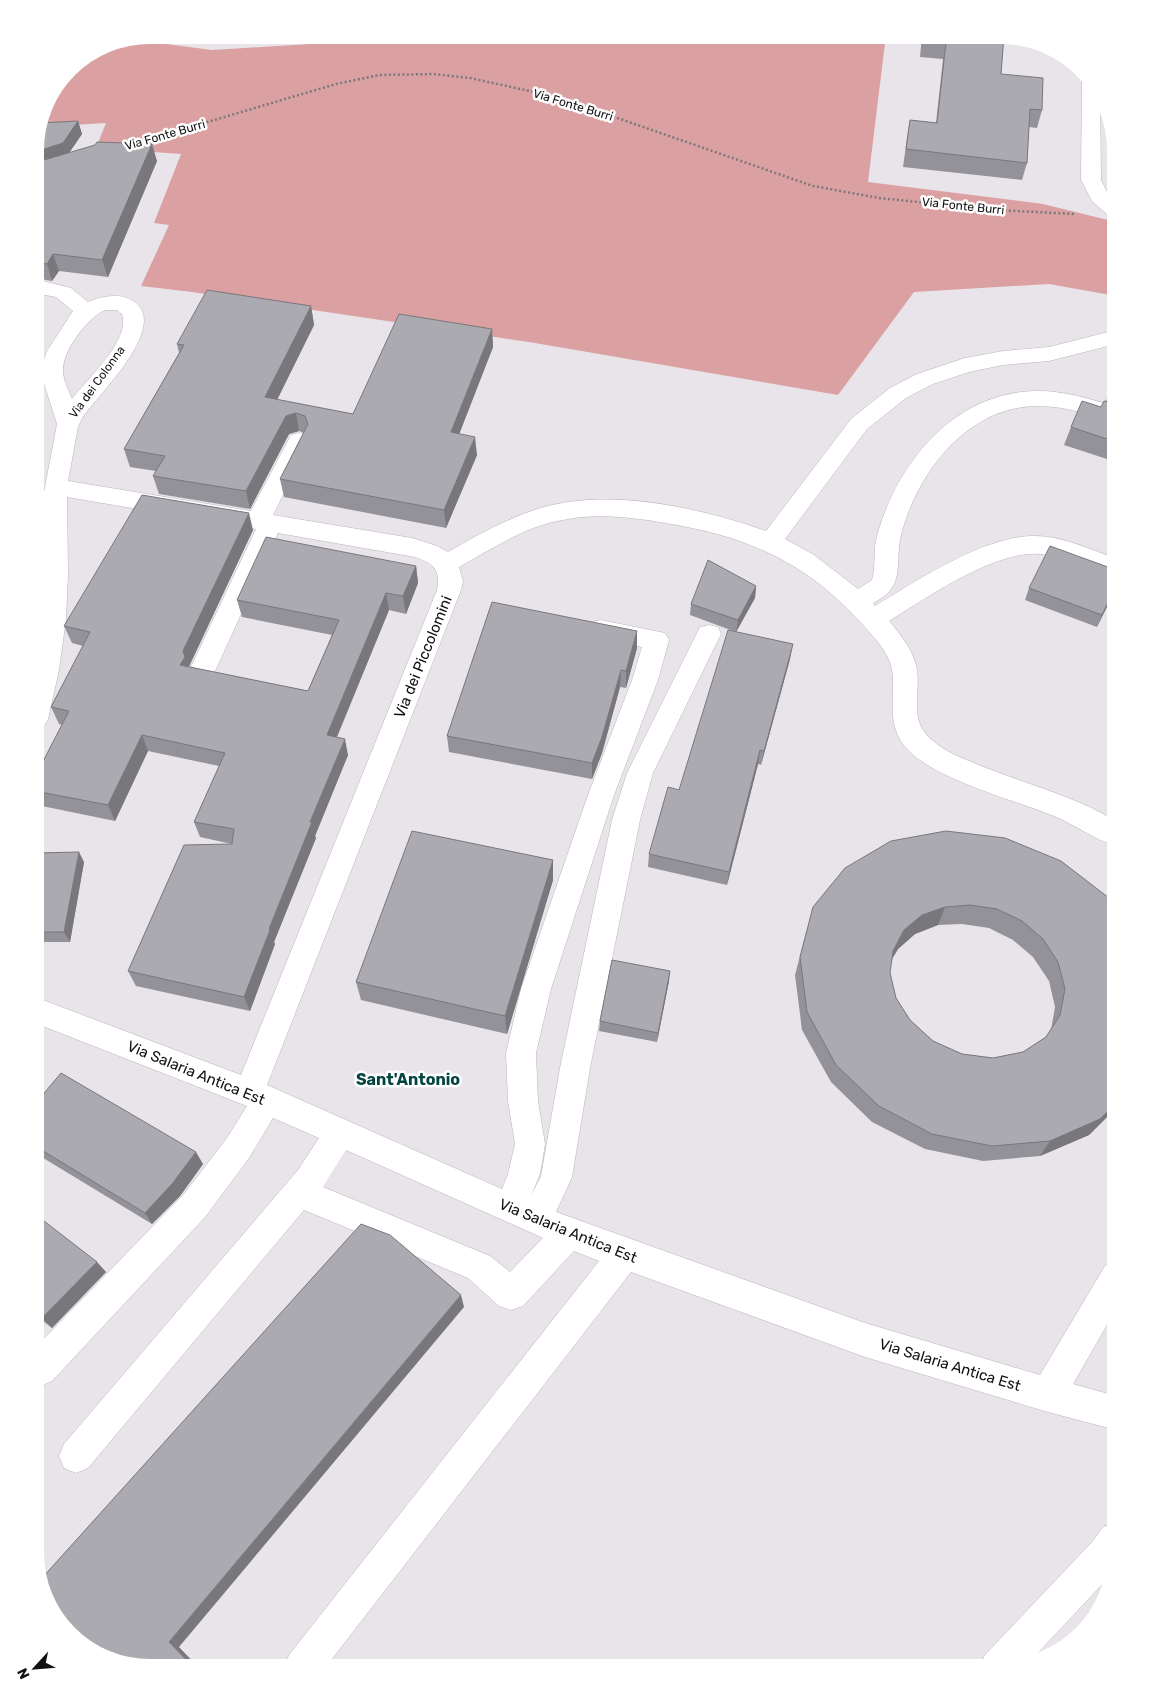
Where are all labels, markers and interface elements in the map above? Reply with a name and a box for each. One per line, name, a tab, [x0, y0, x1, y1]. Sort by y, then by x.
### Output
street label: Via Fonte Burri	[531, 86, 615, 124]
street label: Via Fonte Burri	[123, 117, 207, 153]
street label: Via Fonte Burri	[921, 195, 1005, 217]
street label: Via dei Colonna	[66, 343, 128, 421]
street label: Via dei Piccolomini	[390, 593, 456, 721]
street label: Via Salaria Antica Est	[124, 1037, 268, 1109]
district label: Sant'Antonio	[356, 1070, 460, 1089]
street label: Via Salaria Antica Est	[496, 1195, 640, 1267]
street label: Via Salaria Antica Est	[877, 1335, 1023, 1395]
north arrow	[10, 1643, 60, 1693]
text: N	[14, 1665, 34, 1682]

